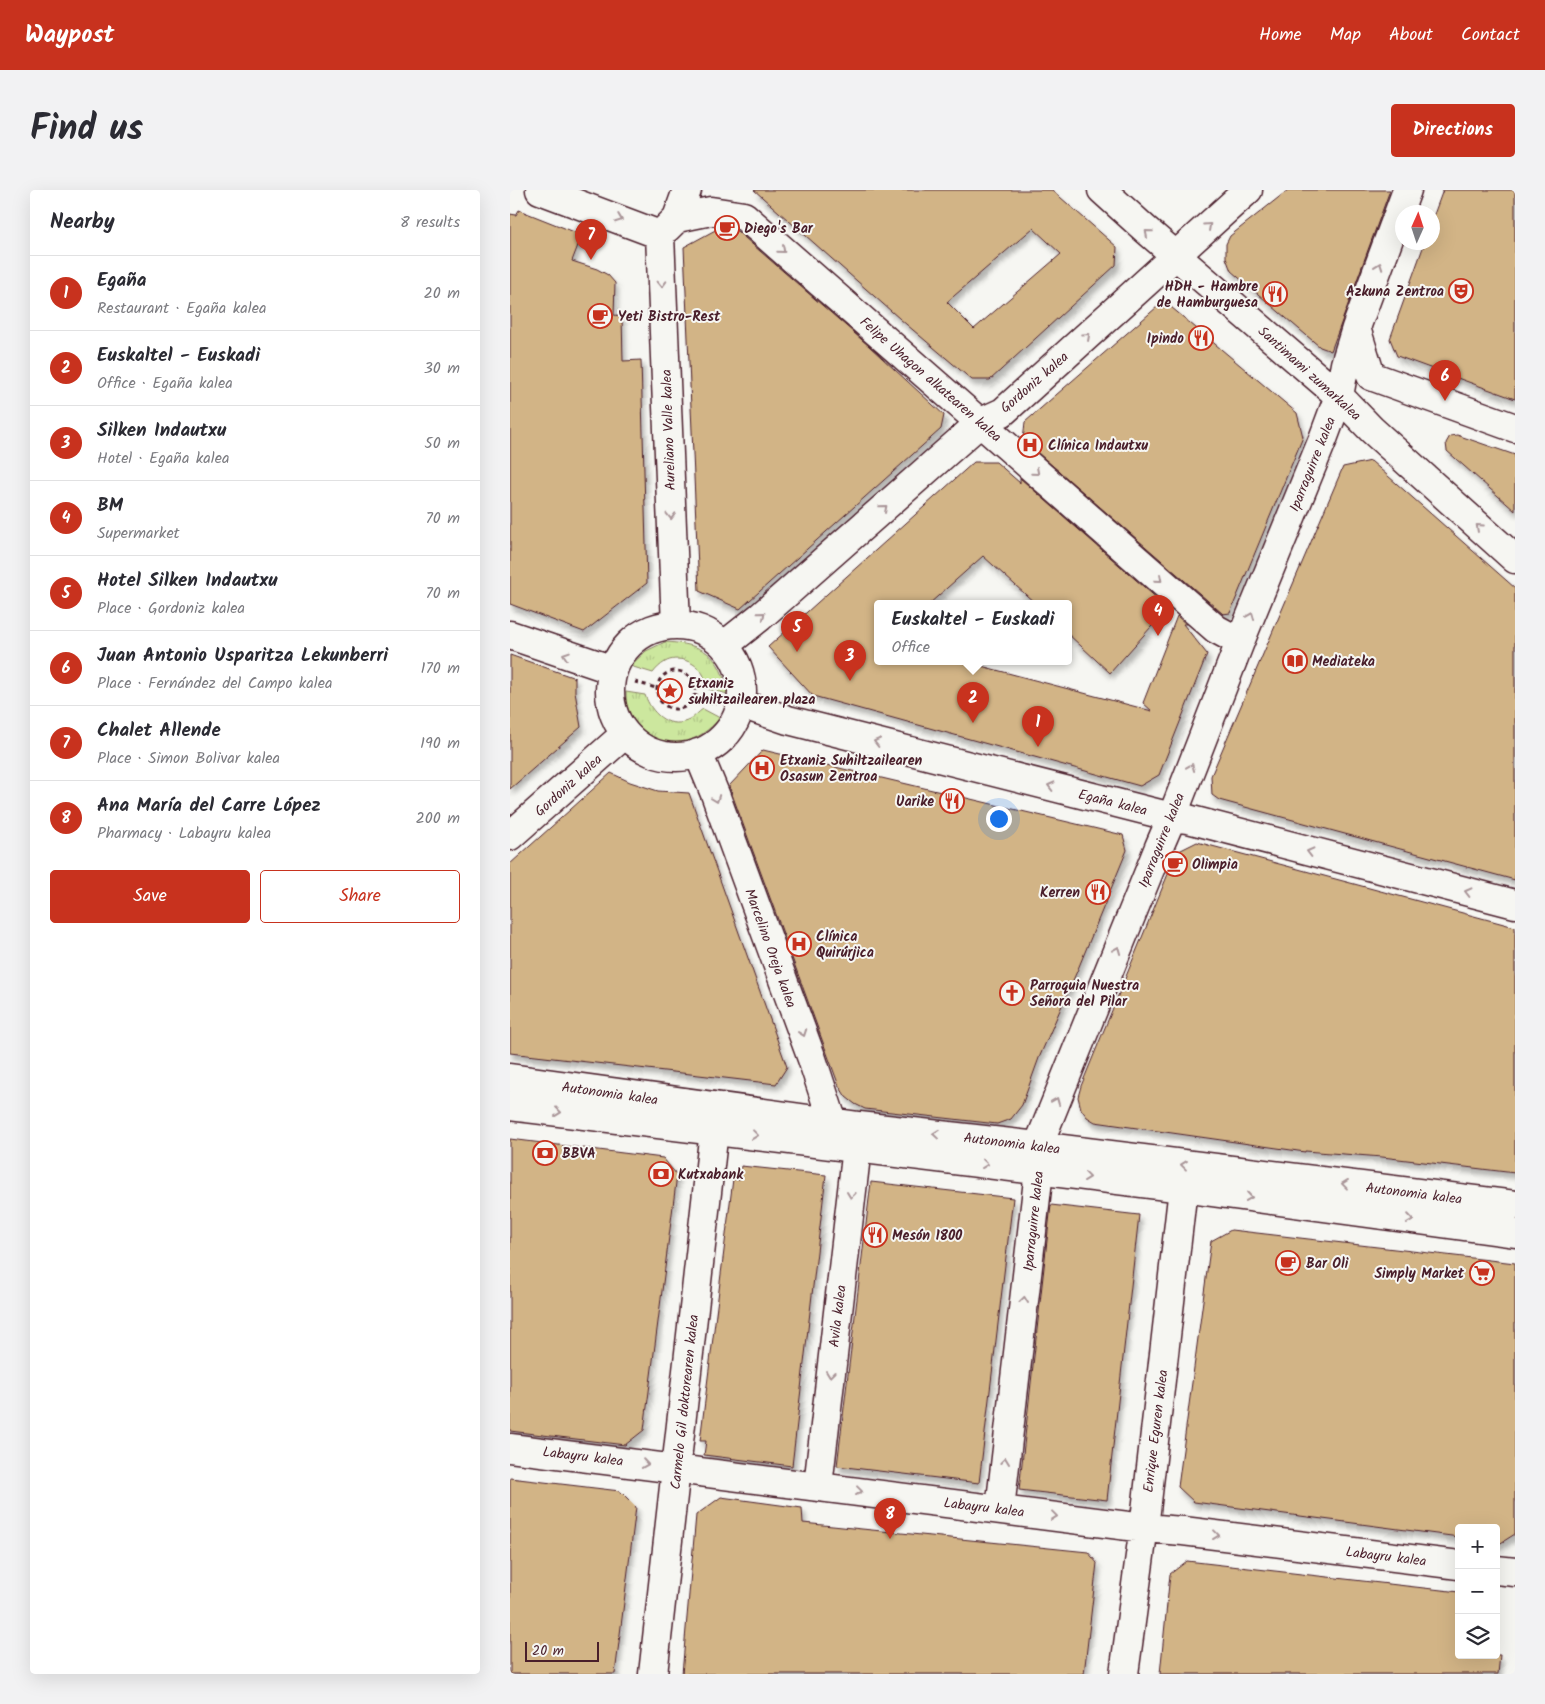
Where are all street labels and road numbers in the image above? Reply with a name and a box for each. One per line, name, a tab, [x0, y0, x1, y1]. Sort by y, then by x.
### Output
street label: Felipe Uhagon alkatearen kalea	[854, 312, 1006, 448]
street label: Santimami zumarkalea	[1253, 321, 1366, 426]
street label: Gordoniz kalea	[995, 347, 1074, 419]
street label: Aureliano Valle kalea	[656, 369, 682, 491]
street label: Iparraguirre kalea	[1284, 414, 1342, 515]
street label: Gordoniz kalea	[530, 749, 608, 822]
street label: Egaña kalea	[1076, 784, 1150, 822]
street label: Iparraguirre kalea	[1133, 790, 1191, 891]
street label: Marcelino Oreja kalea	[738, 886, 802, 1011]
street label: Autonomia kalea	[560, 1076, 659, 1112]
street label: Autonomia kalea	[962, 1127, 1061, 1161]
street label: Iparraguirre kalea	[1018, 1170, 1050, 1272]
street label: Autonomia kalea	[1364, 1177, 1463, 1211]
street label: Avila kalea	[823, 1284, 853, 1349]
street label: Carmelo Gil doktorearen kalea	[665, 1313, 705, 1491]
street label: Enrique Eguren kalea	[1138, 1368, 1174, 1494]
street label: Labayru kalea	[541, 1441, 624, 1473]
street label: Labayru kalea	[942, 1492, 1025, 1524]
street label: Labayru kalea	[1344, 1541, 1427, 1573]

